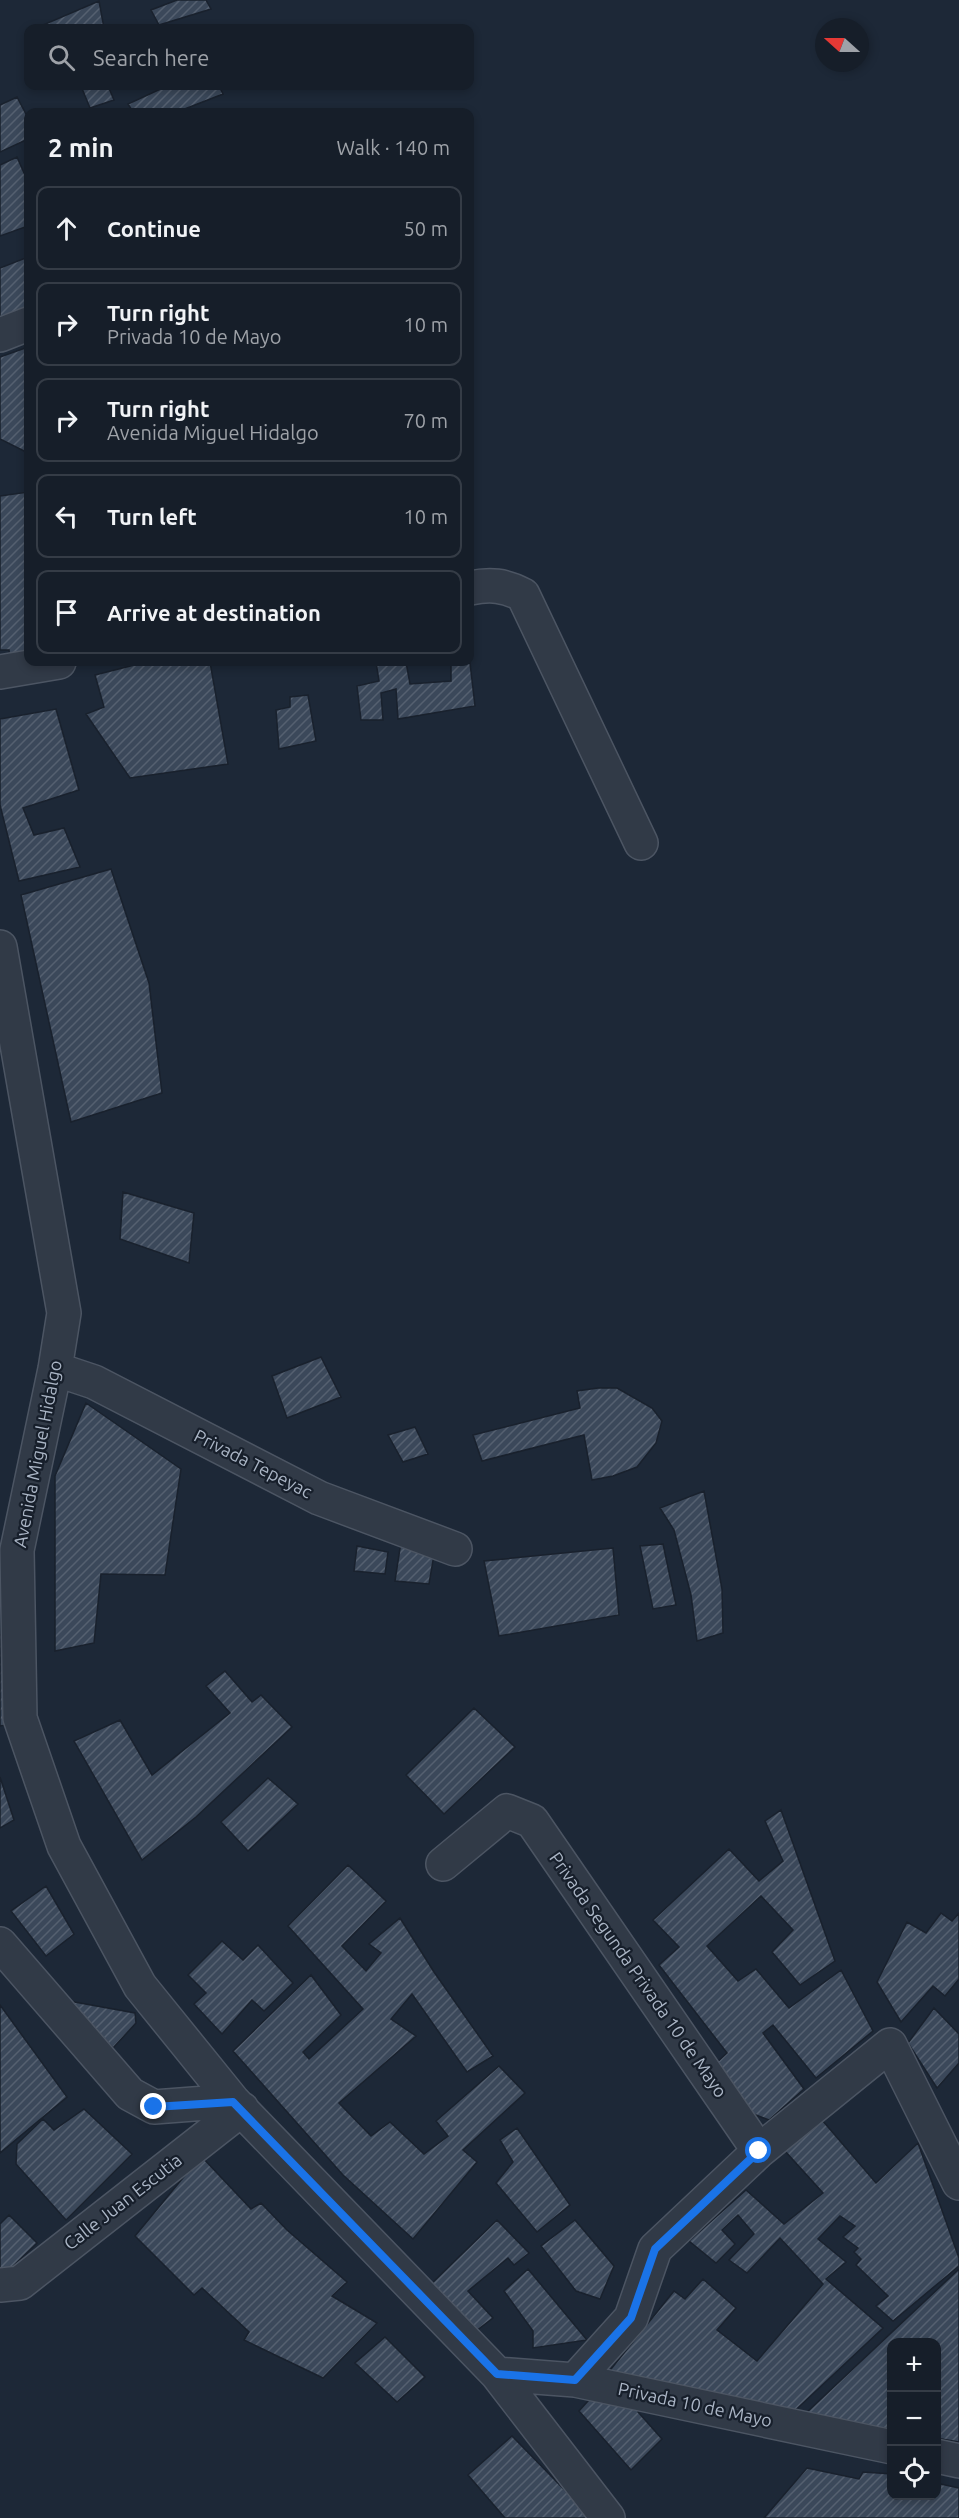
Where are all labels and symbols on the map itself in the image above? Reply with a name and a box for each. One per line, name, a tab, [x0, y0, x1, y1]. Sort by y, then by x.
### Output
north arrow	[815, 18, 869, 72]
street label: Avenida Miguel Hidalgo	[9, 1358, 65, 1549]
street label: Privada Tepeyac	[191, 1425, 316, 1501]
street label: Privada Segunda Privada 10 de Mayo	[546, 1848, 732, 2101]
route end	[140, 2093, 166, 2119]
route start	[745, 2137, 771, 2163]
street label: Calle Juan Escutia	[60, 2149, 185, 2253]
street label: Privada 10 de Mayo	[616, 2378, 774, 2430]

